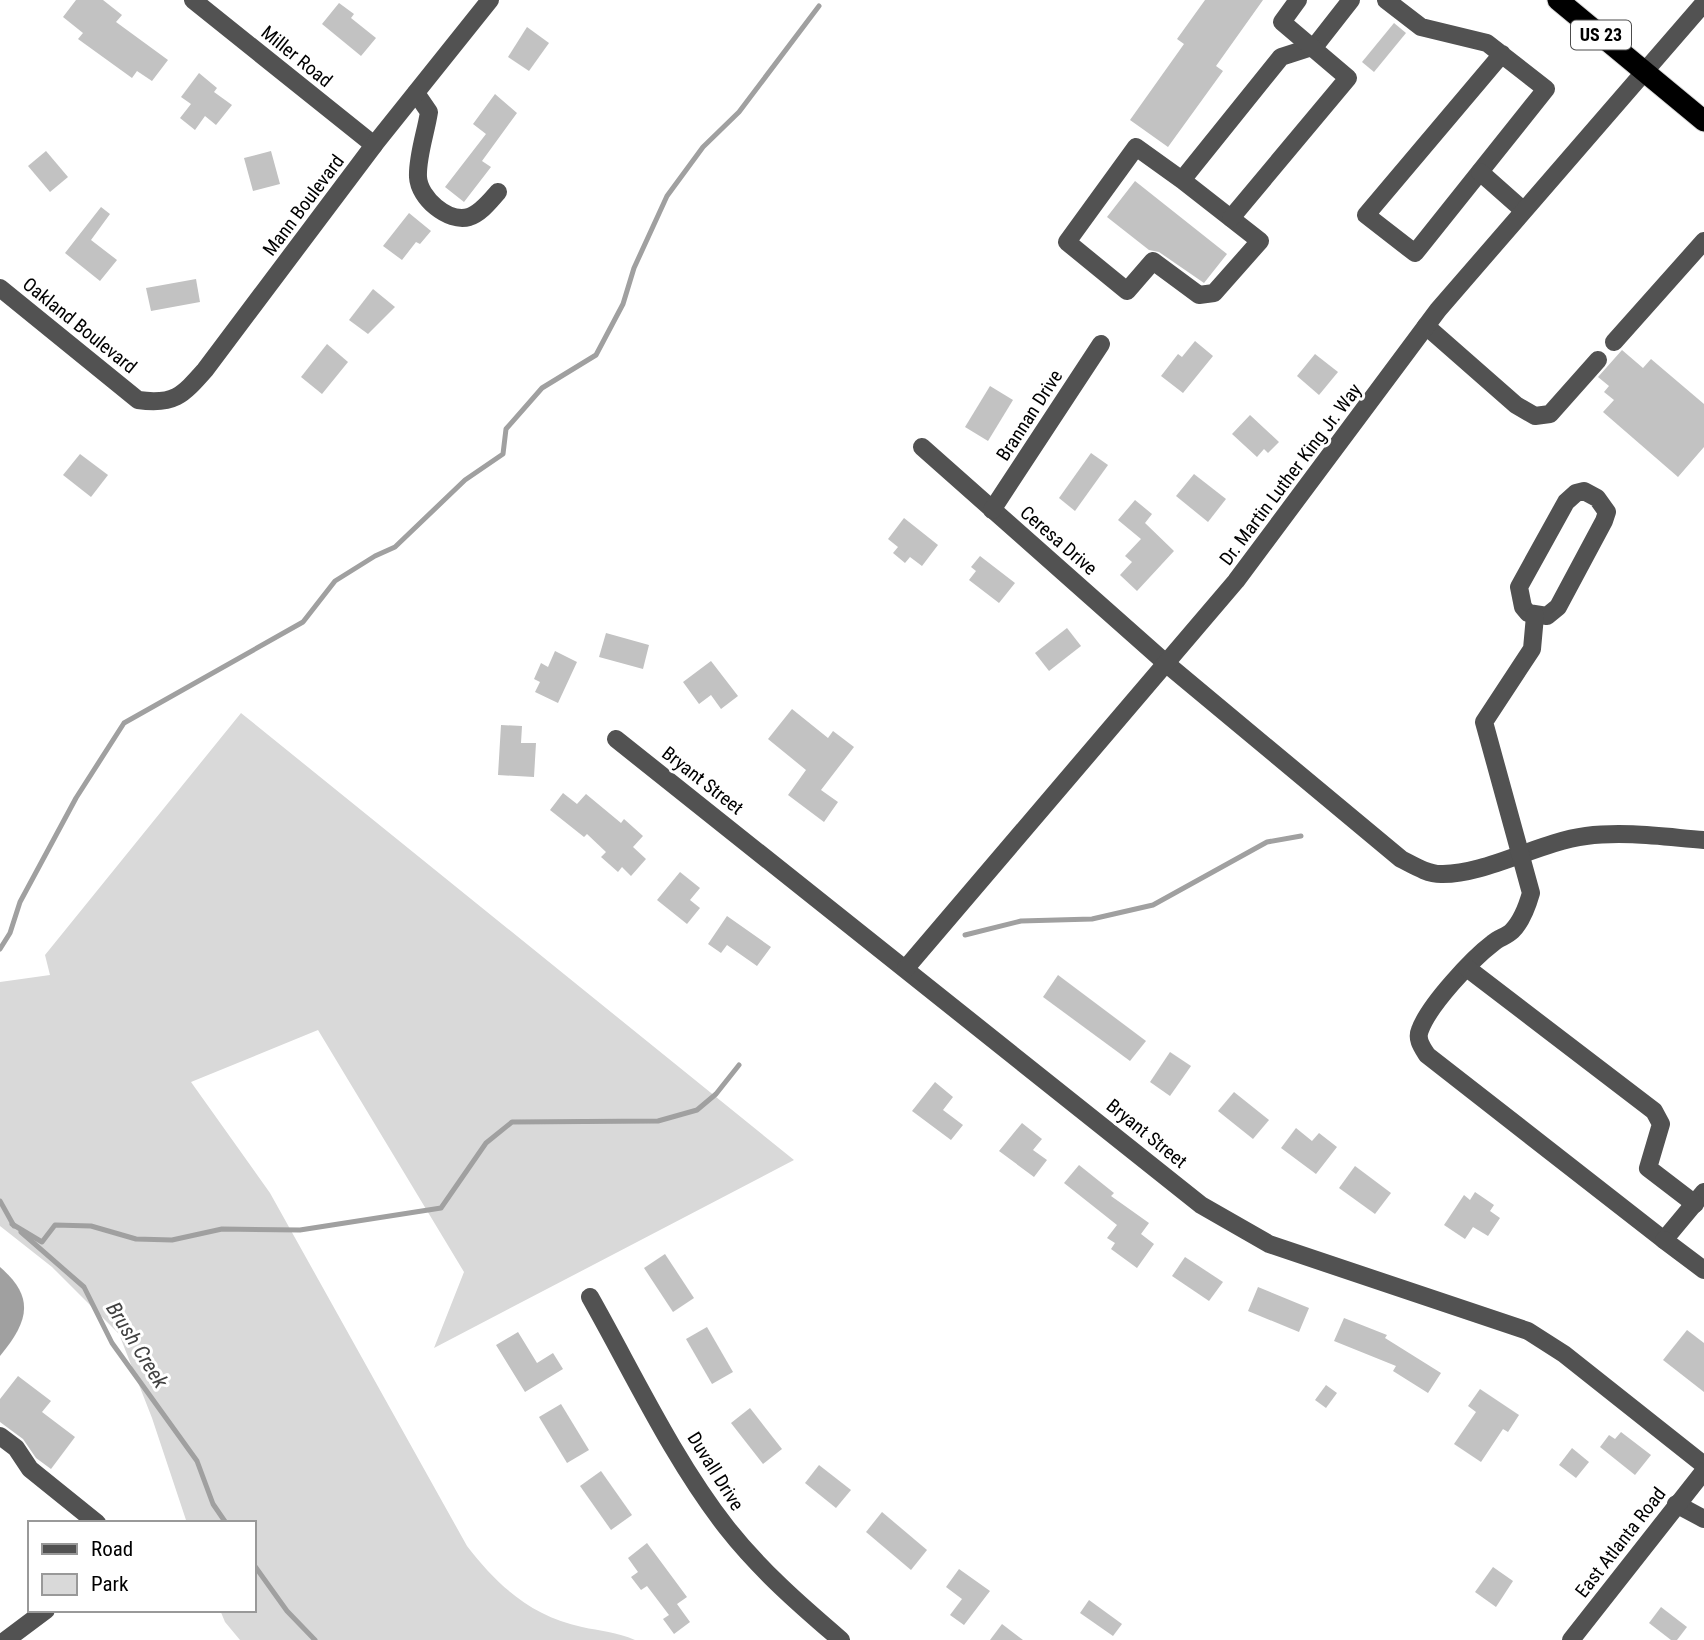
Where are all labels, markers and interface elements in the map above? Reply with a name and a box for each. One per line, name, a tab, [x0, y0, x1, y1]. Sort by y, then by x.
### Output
road number: US 23	[1571, 20, 1631, 50]
street label: Miller Road	[257, 21, 337, 92]
street label: Mann Boulevard	[258, 150, 349, 260]
street label: Oakland Boulevard	[18, 272, 141, 378]
street label: Brannan Drive	[991, 365, 1067, 465]
street label: Dr. Martin Luther King Jr. Way	[1215, 379, 1366, 570]
street label: Ceresa Drive	[1016, 501, 1102, 580]
street label: Bryant Street	[657, 741, 748, 819]
street label: Bryant Street	[1102, 1094, 1192, 1173]
water label: Brush Creek	[101, 1298, 173, 1393]
street label: Duvall Drive	[682, 1428, 749, 1515]
street label: East Atlanta Road	[1570, 1483, 1671, 1602]
legend	[28, 1521, 256, 1612]
text: Road	[91, 1537, 133, 1561]
text: Park	[91, 1572, 129, 1596]

